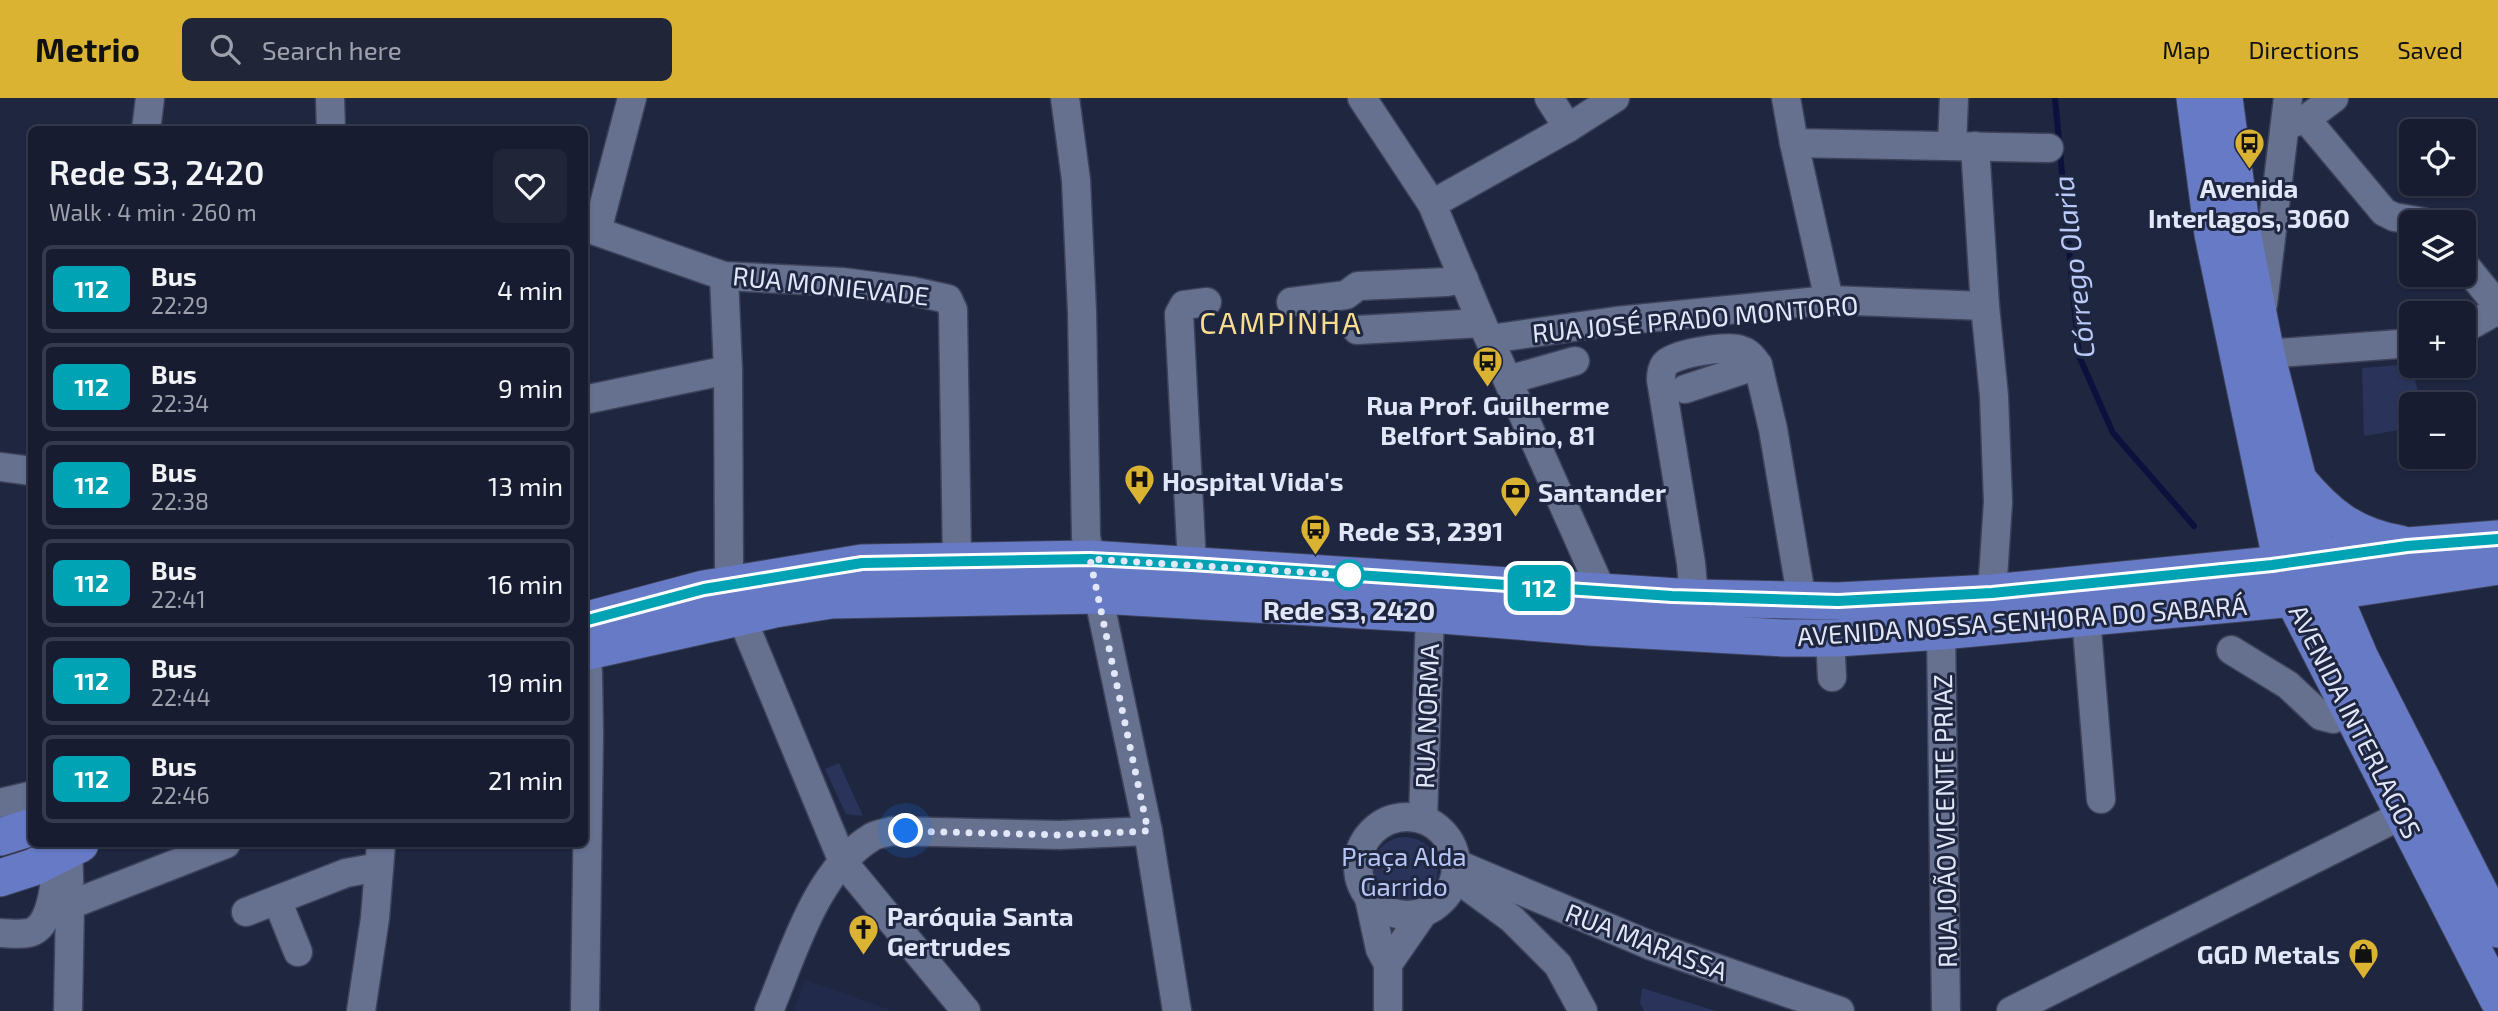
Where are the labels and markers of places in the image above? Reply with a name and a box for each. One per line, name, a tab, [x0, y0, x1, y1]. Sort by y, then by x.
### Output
bus stop icon: Avenida Interlagos, 3060	[2232, 127, 2266, 171]
place label: Avenida Interlagos, 3060	[2148, 172, 2350, 233]
bus stop icon: Rua Prof. Guilherme Belfort Sabino, 81	[1471, 344, 1505, 388]
place label: Rua Prof. Guilherme Belfort Sabino, 81	[1366, 389, 1610, 450]
hospital icon: Hospital Vida's	[1122, 463, 1156, 507]
place label: Hospital Vida's	[1162, 465, 1343, 496]
bank icon: Santander	[1498, 474, 1532, 518]
place label: Santander	[1538, 476, 1666, 507]
bus stop icon: Rede S3, 2391	[1298, 513, 1332, 557]
place label: Rede S3, 2391	[1338, 515, 1503, 546]
marker: Rede S3, 2420	[1334, 560, 1364, 590]
place label: Rede S3, 2420	[1263, 594, 1435, 625]
place label: Paróquia Santa Gertrudes	[887, 900, 1074, 961]
church icon: Paróquia Santa Gertrudes	[847, 913, 881, 957]
shop icon: GGD Metals	[2346, 936, 2380, 980]
place label: GGD Metals	[2197, 938, 2340, 969]

